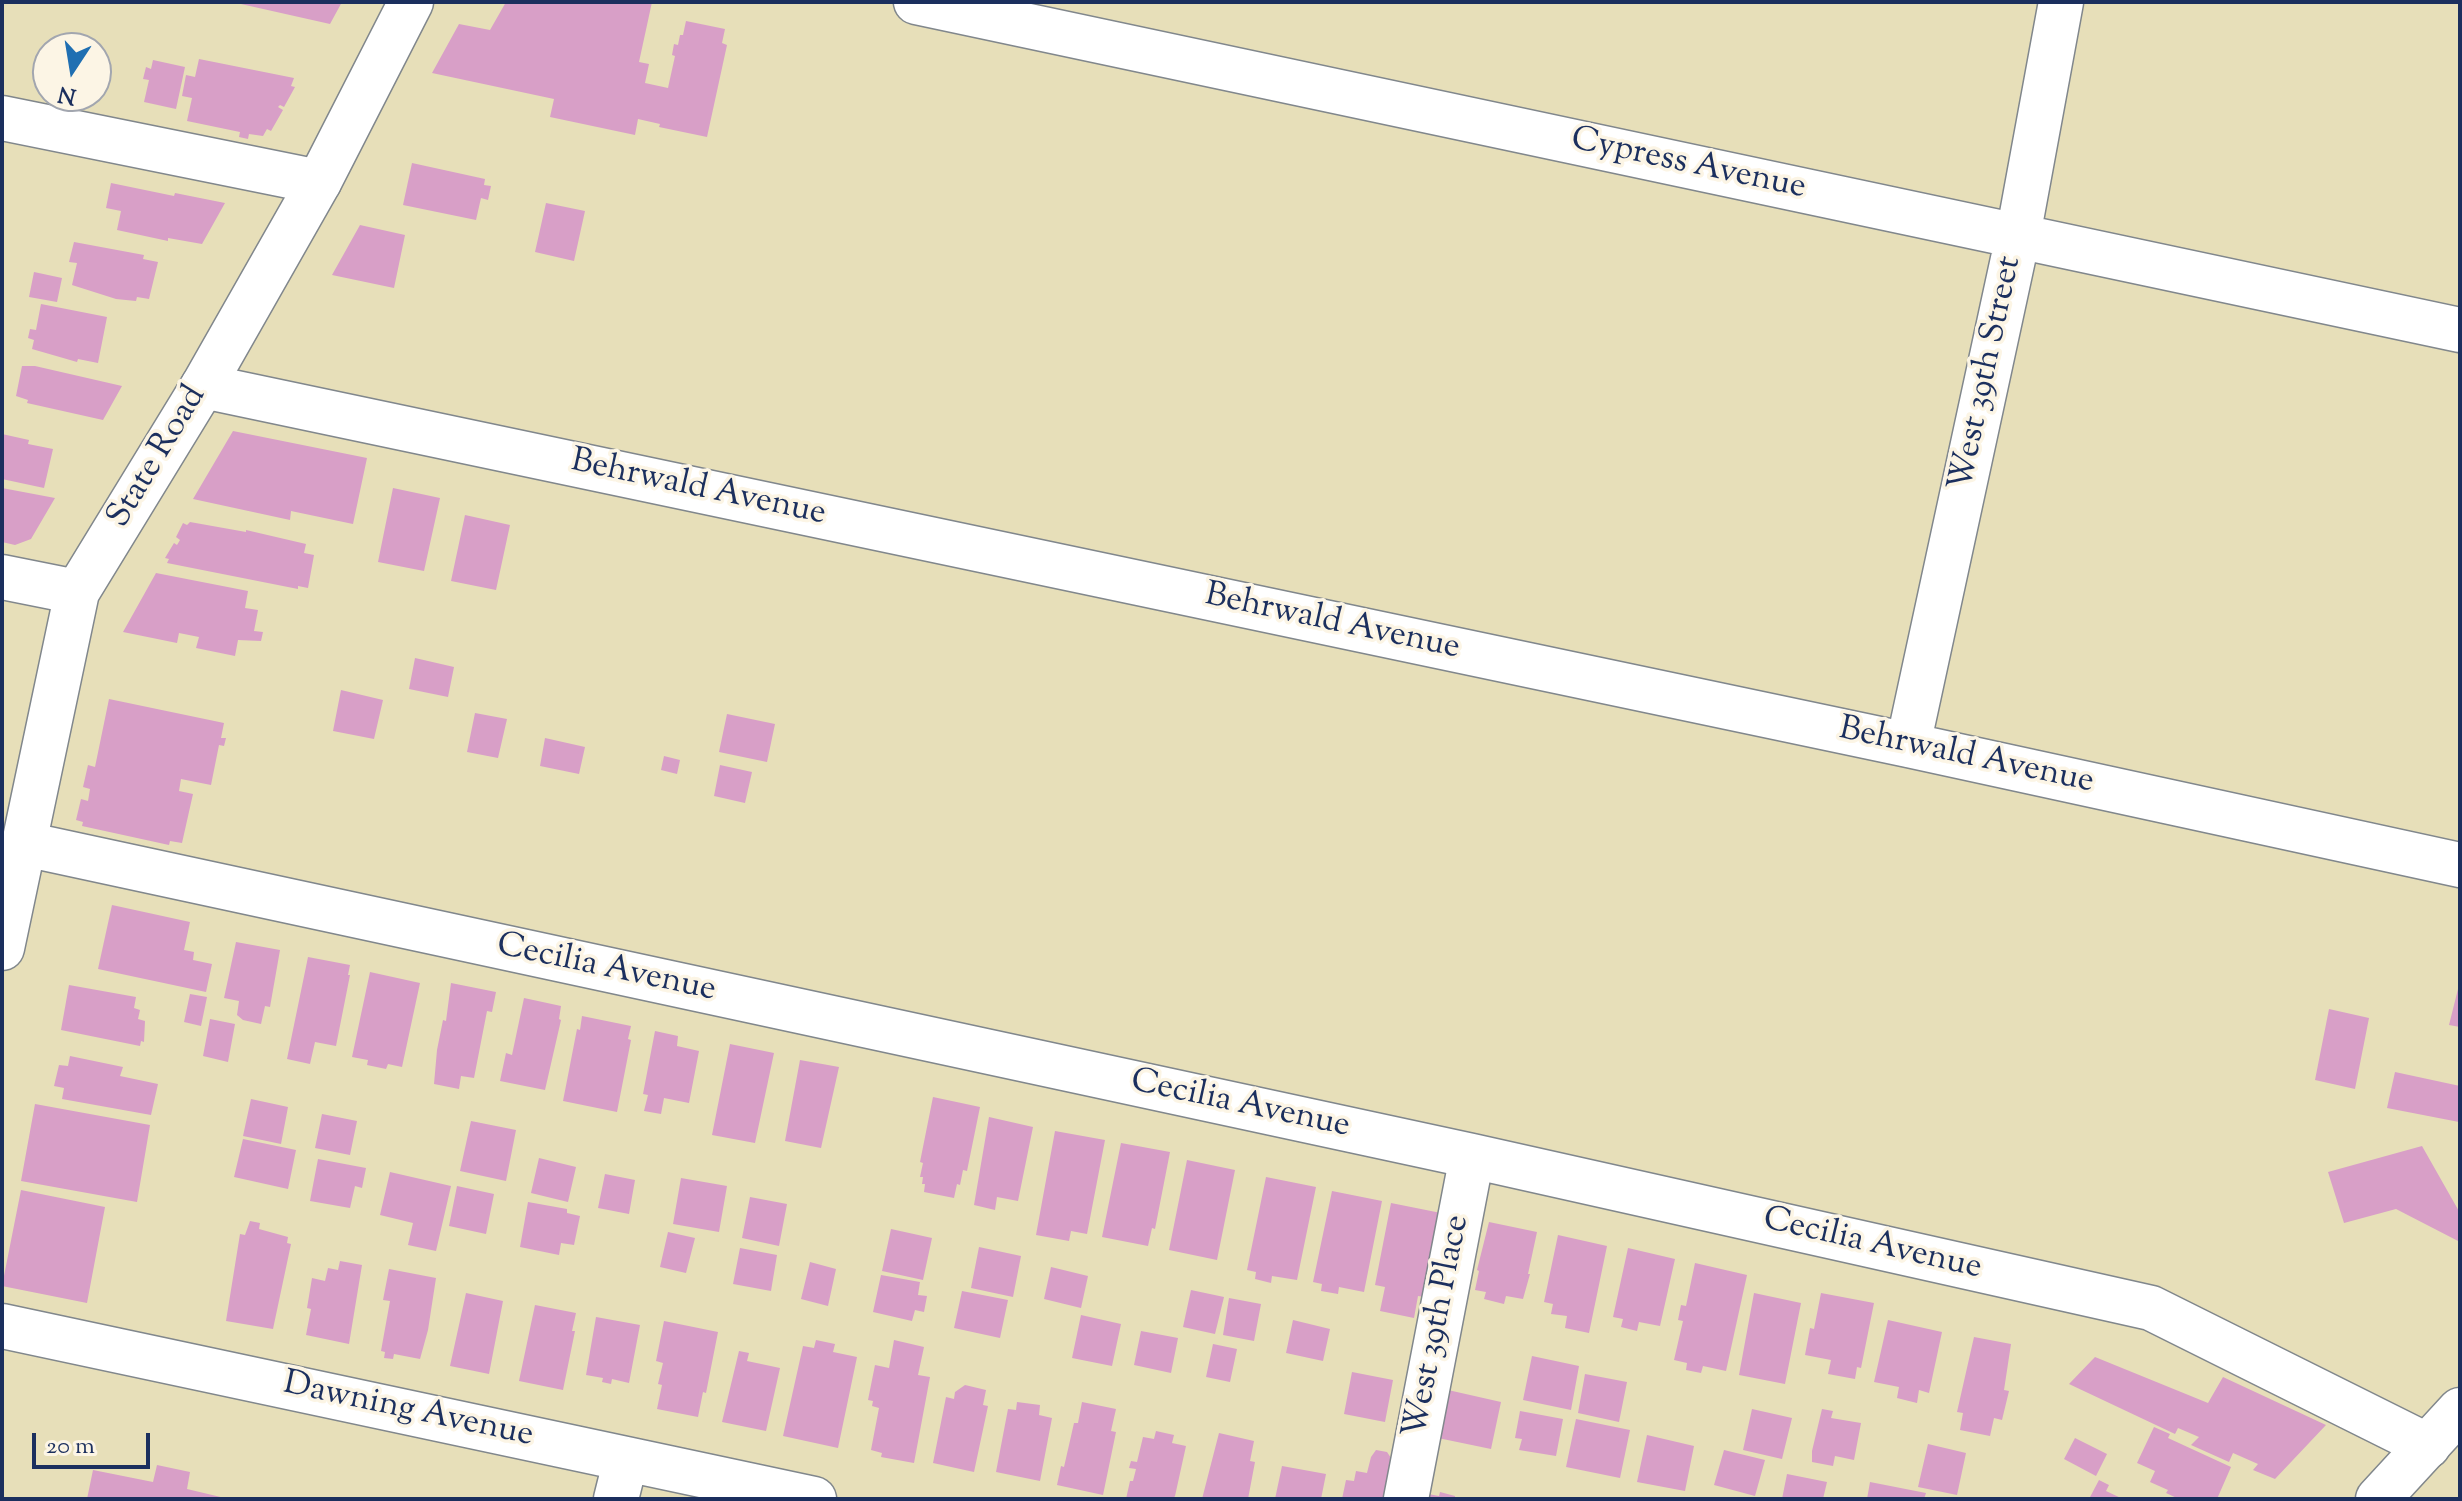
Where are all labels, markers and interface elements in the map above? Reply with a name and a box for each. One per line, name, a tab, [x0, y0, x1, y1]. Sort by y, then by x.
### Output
north arrow	[32, 32, 112, 112]
text: N	[56, 76, 79, 111]
street label: Cypress Avenue	[1567, 121, 1809, 211]
street label: West 39th Street	[1943, 253, 2033, 495]
street label: State Road	[101, 380, 217, 536]
street label: Behrwald Avenue	[567, 443, 829, 537]
street label: Behrwald Avenue	[1201, 577, 1463, 671]
street label: Behrwald Avenue	[1835, 711, 2097, 805]
street label: Cecilia Avenue	[493, 927, 719, 1013]
street label: Cecilia Avenue	[1127, 1063, 1353, 1149]
street label: Cecilia Avenue	[1759, 1201, 1985, 1291]
street label: West 39th Place	[1397, 1212, 1481, 1442]
street label: Dawning Avenue	[279, 1366, 537, 1458]
scale bar	[36, 1417, 154, 1467]
text: 20 m	[46, 1430, 95, 1464]

